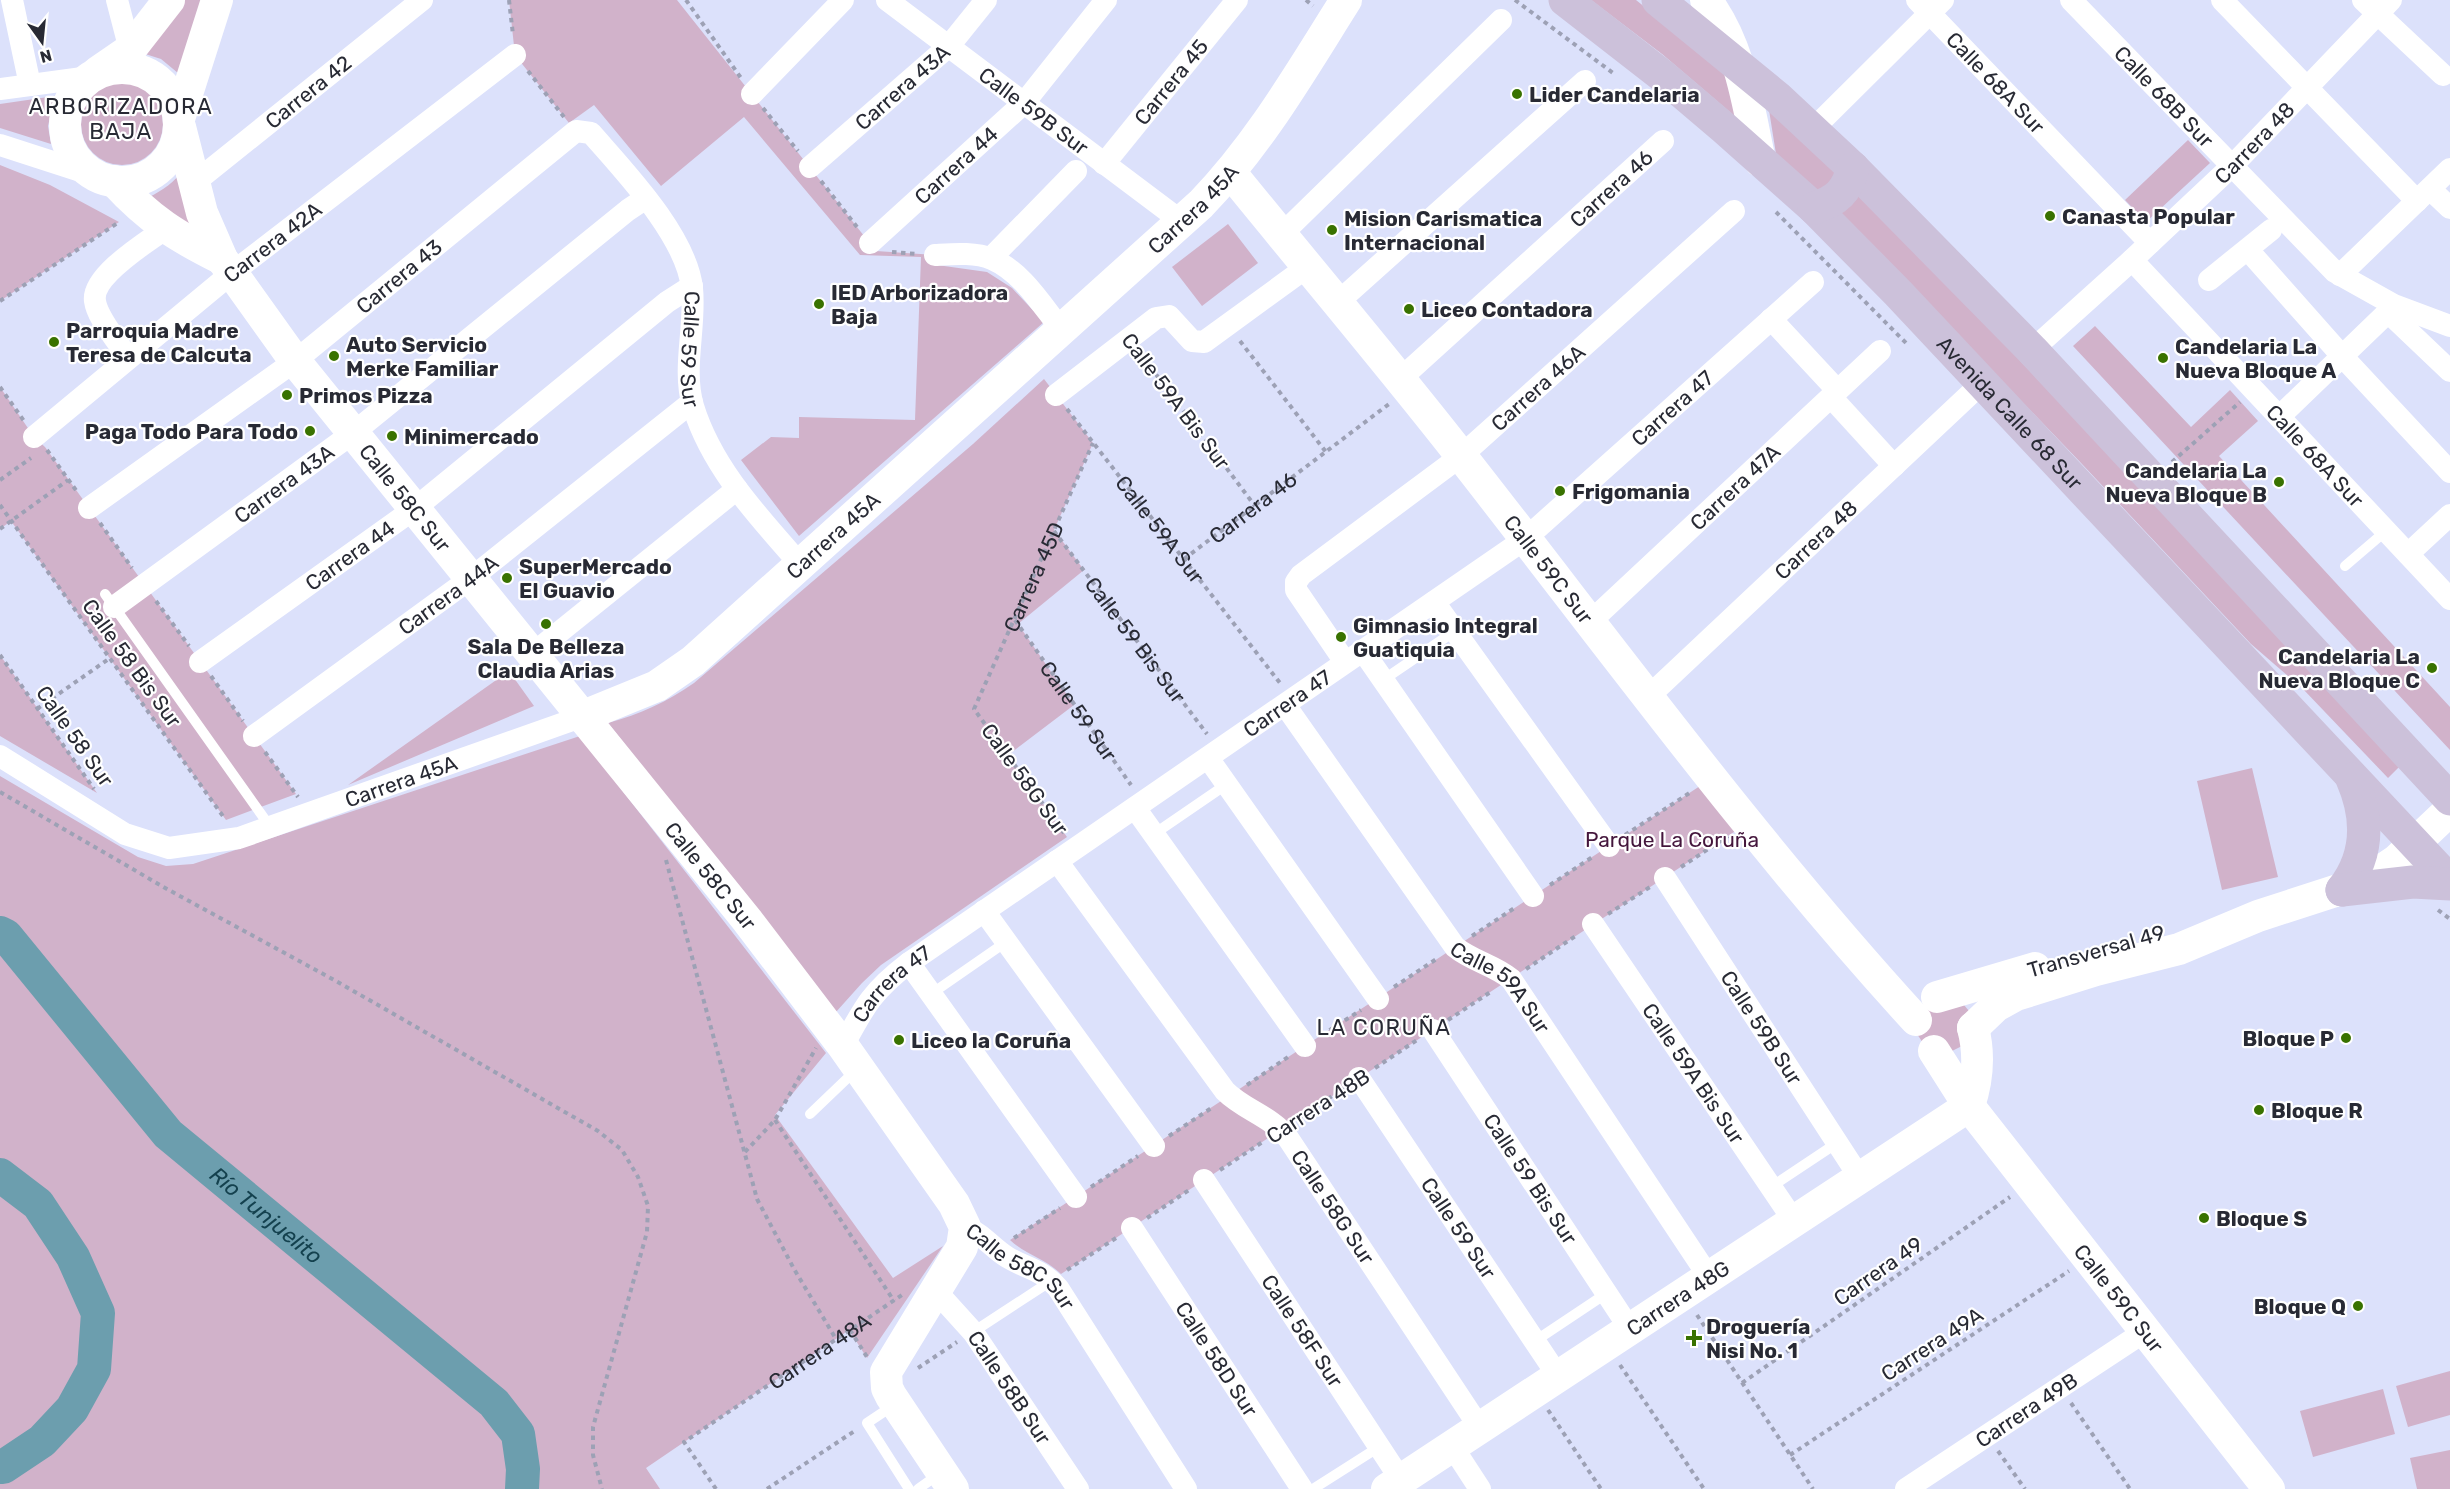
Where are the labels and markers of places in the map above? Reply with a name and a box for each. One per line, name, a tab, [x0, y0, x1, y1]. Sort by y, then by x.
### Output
place label: Lider Candelaria	[1529, 82, 1700, 107]
marker: Lider Candelaria	[1510, 87, 1524, 101]
place label: Canasta Popular	[2062, 204, 2235, 229]
place label: Mision Carismatica Internacional	[1344, 206, 1542, 255]
marker: Canasta Popular	[2043, 209, 2057, 223]
marker: Mision Carismatica Internacional	[1325, 223, 1339, 237]
place label: IED Arborizadora Baja	[831, 280, 1008, 329]
marker: IED Arborizadora Baja	[812, 297, 826, 311]
place label: Liceo Contadora	[1421, 297, 1593, 322]
marker: Liceo Contadora	[1402, 302, 1416, 316]
place label: Parroquia Madre Teresa de Calcuta	[66, 318, 252, 367]
place label: Auto Servicio Merke Familiar	[346, 332, 499, 381]
place label: Candelaria La Nueva Bloque A	[2175, 334, 2336, 383]
marker: Parroquia Madre Teresa de Calcuta	[47, 335, 61, 349]
marker: Auto Servicio Merke Familiar	[327, 349, 341, 363]
marker: Candelaria La Nueva Bloque A	[2156, 351, 2170, 365]
place label: Primos Pizza	[299, 383, 433, 408]
marker: Primos Pizza	[280, 388, 294, 402]
place label: Paga Todo Para Todo	[85, 419, 298, 444]
marker: Paga Todo Para Todo	[303, 424, 317, 438]
place label: Minimercado	[404, 424, 539, 449]
marker: Minimercado	[385, 429, 399, 443]
place label: Candelaria La Nueva Bloque B	[2105, 458, 2267, 507]
marker: Candelaria La Nueva Bloque B	[2272, 475, 2286, 489]
place label: Frigomania	[1572, 479, 1690, 504]
marker: Frigomania	[1553, 484, 1567, 498]
place label: SuperMercado El Guavio	[519, 554, 672, 603]
marker: SuperMercado El Guavio	[500, 571, 514, 585]
place label: Gimnasio Integral Guatiquia	[1353, 613, 1538, 662]
marker: Sala De Belleza Claudia Arias	[539, 617, 553, 631]
marker: Gimnasio Integral Guatiquia	[1334, 630, 1348, 644]
place label: Sala De Belleza Claudia Arias	[468, 634, 624, 683]
place label: Candelaria La Nueva Bloque C	[2258, 644, 2420, 693]
marker: Candelaria La Nueva Bloque C	[2425, 661, 2439, 675]
place label: Bloque P	[2243, 1026, 2334, 1051]
place label: Liceo la Coruña	[911, 1028, 1071, 1053]
marker: Bloque P	[2339, 1031, 2353, 1045]
marker: Liceo la Coruña	[892, 1033, 906, 1047]
place label: Bloque R	[2271, 1098, 2363, 1123]
marker: Bloque R	[2252, 1103, 2266, 1117]
place label: Bloque S	[2216, 1206, 2307, 1231]
marker: Bloque S	[2197, 1211, 2211, 1225]
place label: Bloque Q	[2254, 1294, 2346, 1319]
marker: Bloque Q	[2351, 1299, 2365, 1313]
place label: Droguería Nisi No. 1	[1706, 1314, 1811, 1363]
marker: Droguería Nisi No. 1	[1687, 1331, 1701, 1345]

